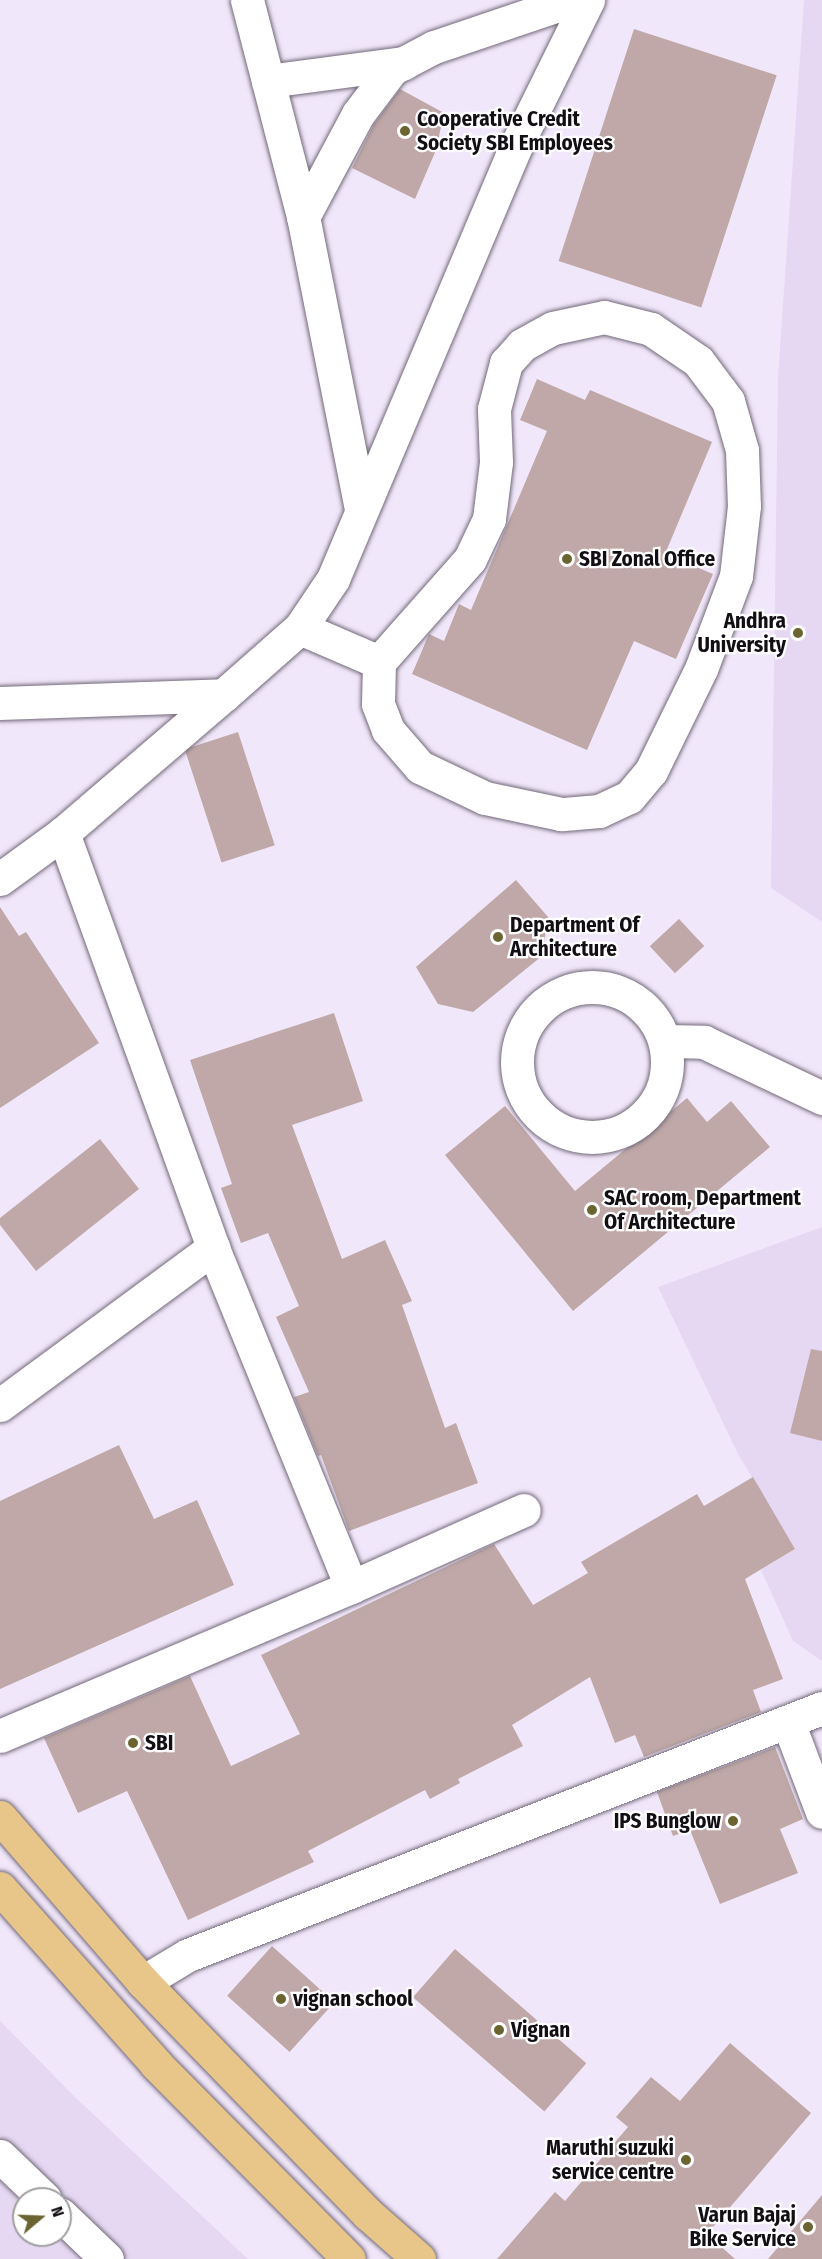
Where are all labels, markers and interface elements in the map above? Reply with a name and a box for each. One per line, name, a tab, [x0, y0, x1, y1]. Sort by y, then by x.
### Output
place label: Cooperative Credit Society SBI Employees	[417, 106, 613, 156]
marker: Cooperative Credit Society SBI Employees	[398, 124, 412, 138]
place label: SBI Zonal Office	[579, 546, 715, 572]
marker: SBI Zonal Office	[560, 552, 574, 566]
place label: Andhra University	[697, 608, 786, 658]
marker: Andhra University	[791, 626, 805, 640]
place label: Department Of Architecture	[510, 912, 639, 962]
marker: Department Of Architecture	[491, 930, 505, 944]
place label: SAC room, Department Of Architecture	[604, 1185, 801, 1235]
marker: SAC room, Department Of Architecture	[585, 1203, 599, 1217]
place label: SBI	[145, 1730, 173, 1756]
marker: SBI	[126, 1736, 140, 1750]
place label: IPS Bunglow	[614, 1808, 721, 1834]
marker: IPS Bunglow	[726, 1814, 740, 1828]
place label: vignan school	[293, 1986, 413, 2012]
marker: vignan school	[274, 1992, 288, 2006]
place label: Vignan	[511, 2017, 570, 2043]
marker: Vignan	[492, 2023, 506, 2037]
place label: Maruthi suzuki service centre	[546, 2135, 674, 2185]
marker: Maruthi suzuki service centre	[679, 2153, 693, 2167]
north arrow	[12, 2187, 72, 2247]
place label: Varun Bajaj Bike Service	[689, 2202, 796, 2252]
text: N	[47, 2204, 68, 2219]
marker: Varun Bajaj Bike Service	[801, 2220, 815, 2234]

